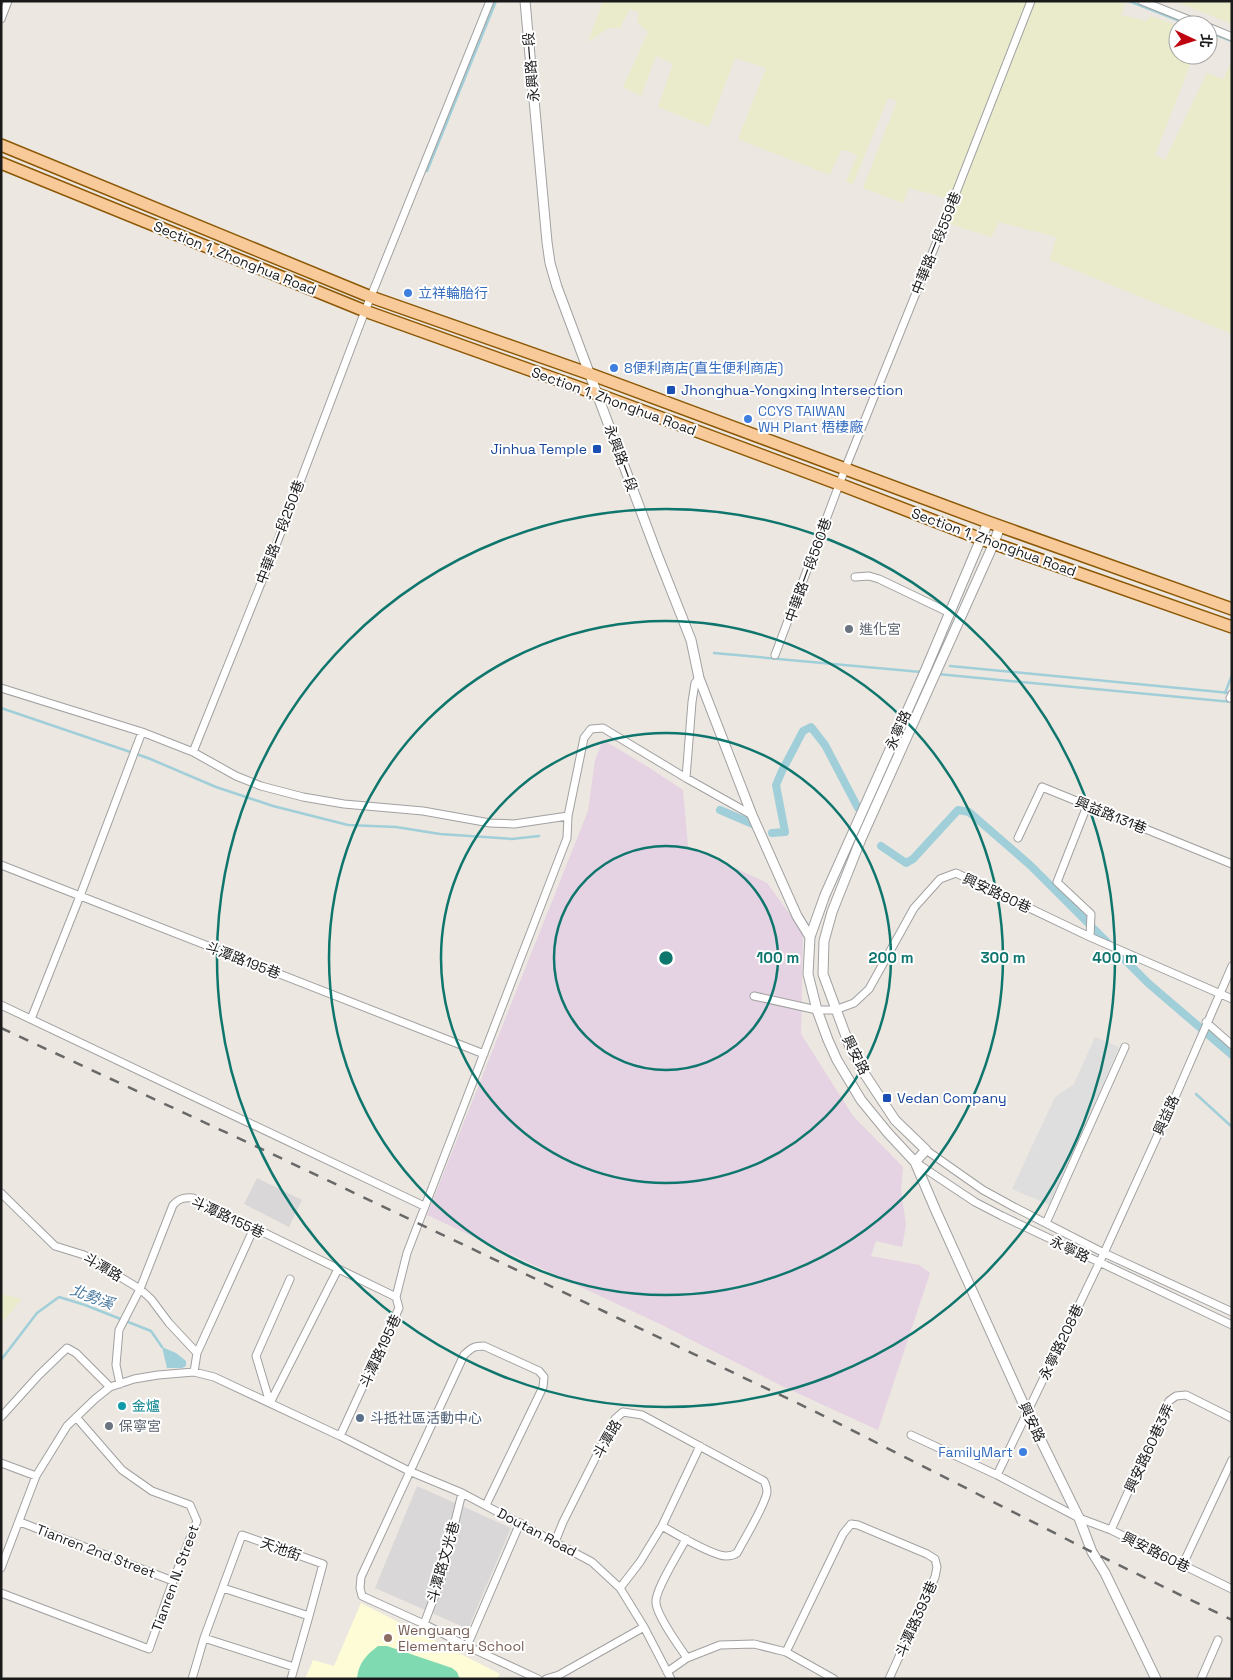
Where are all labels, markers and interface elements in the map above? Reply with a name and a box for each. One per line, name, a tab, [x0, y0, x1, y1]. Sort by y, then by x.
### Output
north arrow	[1168, 15, 1218, 65]
street label: 永興路一段	[519, 31, 543, 103]
text: 北	[1197, 33, 1215, 49]
street label: 中華路一段559巷	[907, 189, 965, 297]
street label: Section 1, Zhonghua Road	[151, 217, 319, 299]
place label: 立祥輪胎行	[418, 284, 488, 302]
marker: 立祥輪胎行	[402, 287, 414, 299]
place label: 8便利商店(直生便利商店)	[624, 359, 783, 377]
marker: 8便利商店(直生便利商店)	[608, 362, 620, 374]
street label: Section 1, Zhonghua Road	[529, 363, 699, 439]
place label: Jhonghua-Yongxing Intersection	[681, 381, 903, 399]
marker: Jhonghua-Yongxing Intersection	[665, 384, 677, 396]
place label: CCYS TAIWAN WH Plant 梧棲廠	[758, 402, 863, 436]
marker: CCYS TAIWAN WH Plant 梧棲廠	[742, 413, 754, 425]
street label: 永興路一段	[601, 422, 641, 494]
place label: Jinhua Temple	[490, 440, 587, 458]
marker: Jinhua Temple	[591, 443, 603, 455]
street label: 中華路一段250巷	[252, 478, 308, 586]
street label: Section 1, Zhonghua Road	[909, 504, 1079, 580]
street label: 中華路一段560巷	[781, 515, 835, 625]
place label: 進化宮	[859, 620, 901, 638]
marker: 進化宮	[843, 623, 855, 635]
street label: 永寧路	[881, 707, 915, 753]
street label: 興益路131巷	[1072, 792, 1150, 838]
street label: 興安路80巷	[960, 869, 1034, 917]
street label: 斗潭路195巷	[203, 937, 283, 983]
text: 100 m	[757, 948, 799, 967]
text: 200 m	[869, 948, 913, 967]
text: 300 m	[980, 948, 1026, 967]
text: 400 m	[1092, 948, 1138, 967]
centre of rings	[657, 949, 675, 967]
street label: 興安路	[838, 1032, 874, 1078]
place label: Vedan Company	[897, 1089, 1006, 1107]
marker: Vedan Company	[881, 1092, 893, 1104]
street label: 興益路	[1149, 1092, 1183, 1138]
street label: 斗潭路155巷	[189, 1192, 267, 1242]
street label: 永寧路	[1047, 1232, 1093, 1266]
street label: 斗潭路	[80, 1249, 126, 1285]
water label: 北勢溪	[68, 1280, 118, 1314]
street label: 永寧路208巷	[1035, 1301, 1087, 1383]
street label: 斗潭路195巷	[355, 1311, 405, 1391]
place label: 金爐	[132, 1397, 160, 1415]
street label: 興安路	[1015, 1399, 1049, 1445]
marker: 金爐	[116, 1400, 128, 1412]
street label: 興安路60巷3弄	[1121, 1401, 1177, 1495]
place label: 斗抵社區活動中心	[370, 1409, 482, 1427]
marker: 斗抵社區活動中心	[354, 1412, 366, 1424]
street label: 斗潭路	[589, 1416, 625, 1462]
place label: 保寧宮	[119, 1417, 161, 1435]
marker: 保寧宮	[103, 1420, 115, 1432]
place label: FamilyMart	[938, 1443, 1013, 1461]
marker: FamilyMart	[1017, 1446, 1029, 1458]
street label: Doutan Road	[494, 1504, 580, 1560]
street label: 斗潭路文光巷	[423, 1519, 463, 1605]
street label: Tianren 2nd Street	[34, 1520, 158, 1582]
street label: Tianren N. Street	[147, 1522, 203, 1634]
street label: 興安路60巷	[1119, 1528, 1193, 1576]
street label: 天池街	[258, 1533, 304, 1565]
street label: 斗潭路393巷	[891, 1578, 941, 1660]
place label: Wenguang Elementary School	[398, 1621, 524, 1655]
marker: Wenguang Elementary School	[382, 1632, 394, 1644]

